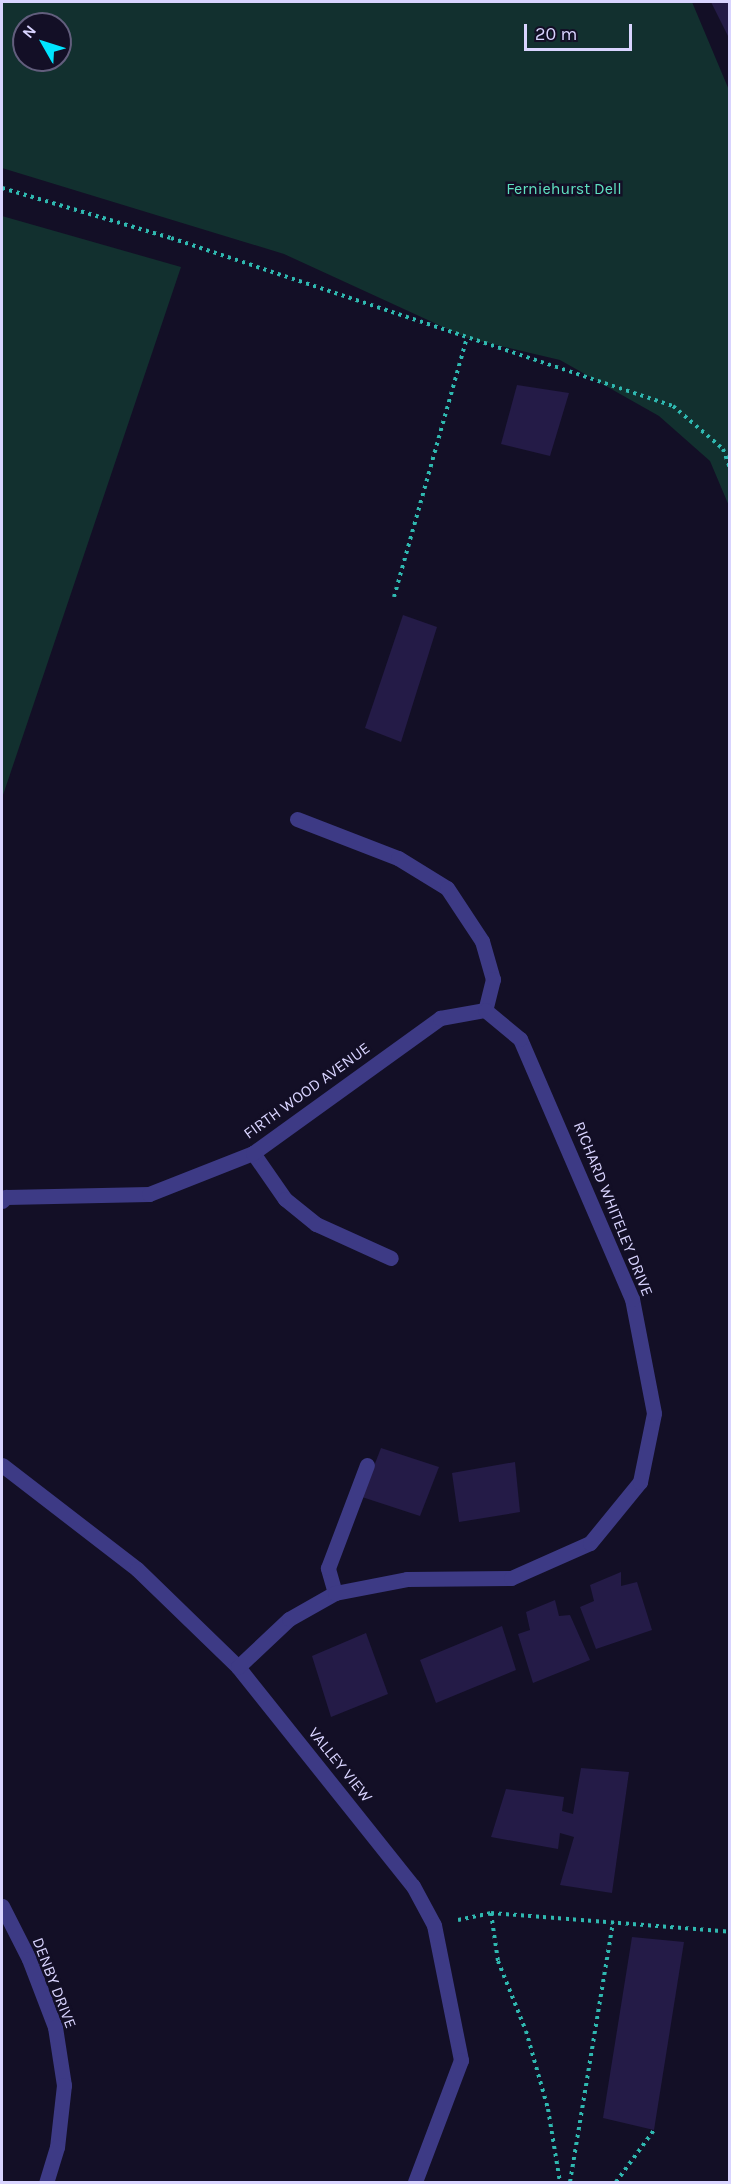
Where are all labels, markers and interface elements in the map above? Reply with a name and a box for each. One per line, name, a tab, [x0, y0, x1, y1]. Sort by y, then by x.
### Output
north arrow	[12, 12, 72, 72]
scale bar	[527, 12, 635, 50]
text: N	[18, 21, 40, 42]
text: 20 m	[535, 23, 577, 45]
park label: Ferniehurst Dell	[506, 179, 622, 199]
street label: FIRTH WOOD AVENUE	[240, 1039, 374, 1143]
street label: RICHARD WHITELEY DRIVE	[569, 1119, 657, 1299]
street label: VALLEY VIEW	[304, 1724, 376, 1806]
street label: DENBY DRIVE	[28, 1935, 80, 2031]

